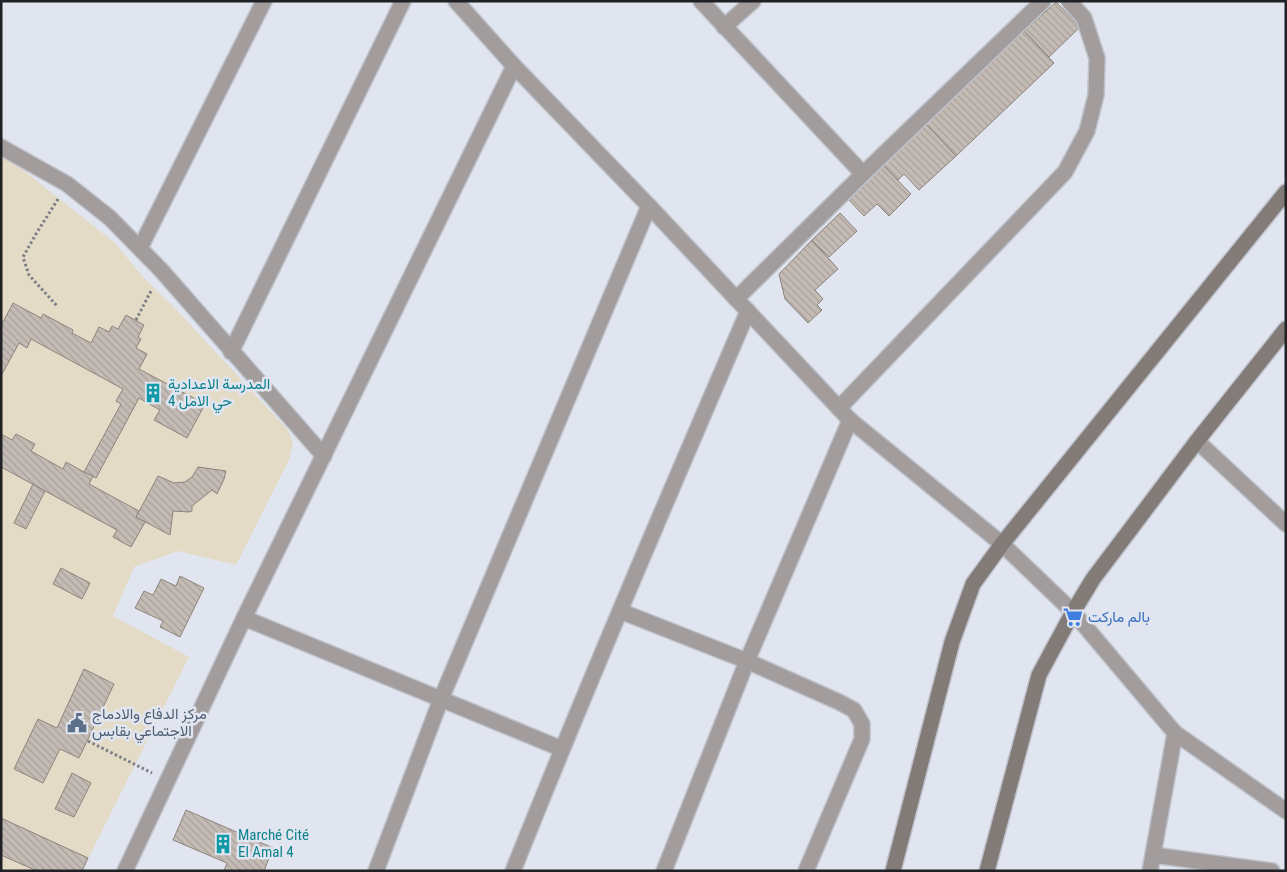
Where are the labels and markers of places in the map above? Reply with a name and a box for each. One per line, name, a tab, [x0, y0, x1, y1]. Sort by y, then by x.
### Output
place label: المدرسة الاعدادية حي الامل 4	[168, 375, 270, 414]
building icon: المدرسة الاعدادية حي الامل 4	[142, 382, 164, 404]
supermarket icon: بالم ماركت	[1062, 606, 1084, 628]
place label: بالم ماركت	[1088, 608, 1150, 627]
place label: مركز الدفاع والادماج الاجتماعي بقابس	[92, 705, 207, 744]
public building icon: مركز الدفاع والادماج الاجتماعي بقابس	[66, 712, 88, 734]
place label: Marché Cité El Amal 4	[238, 826, 309, 861]
building icon: Marché Cité El Amal 4	[212, 833, 234, 855]

